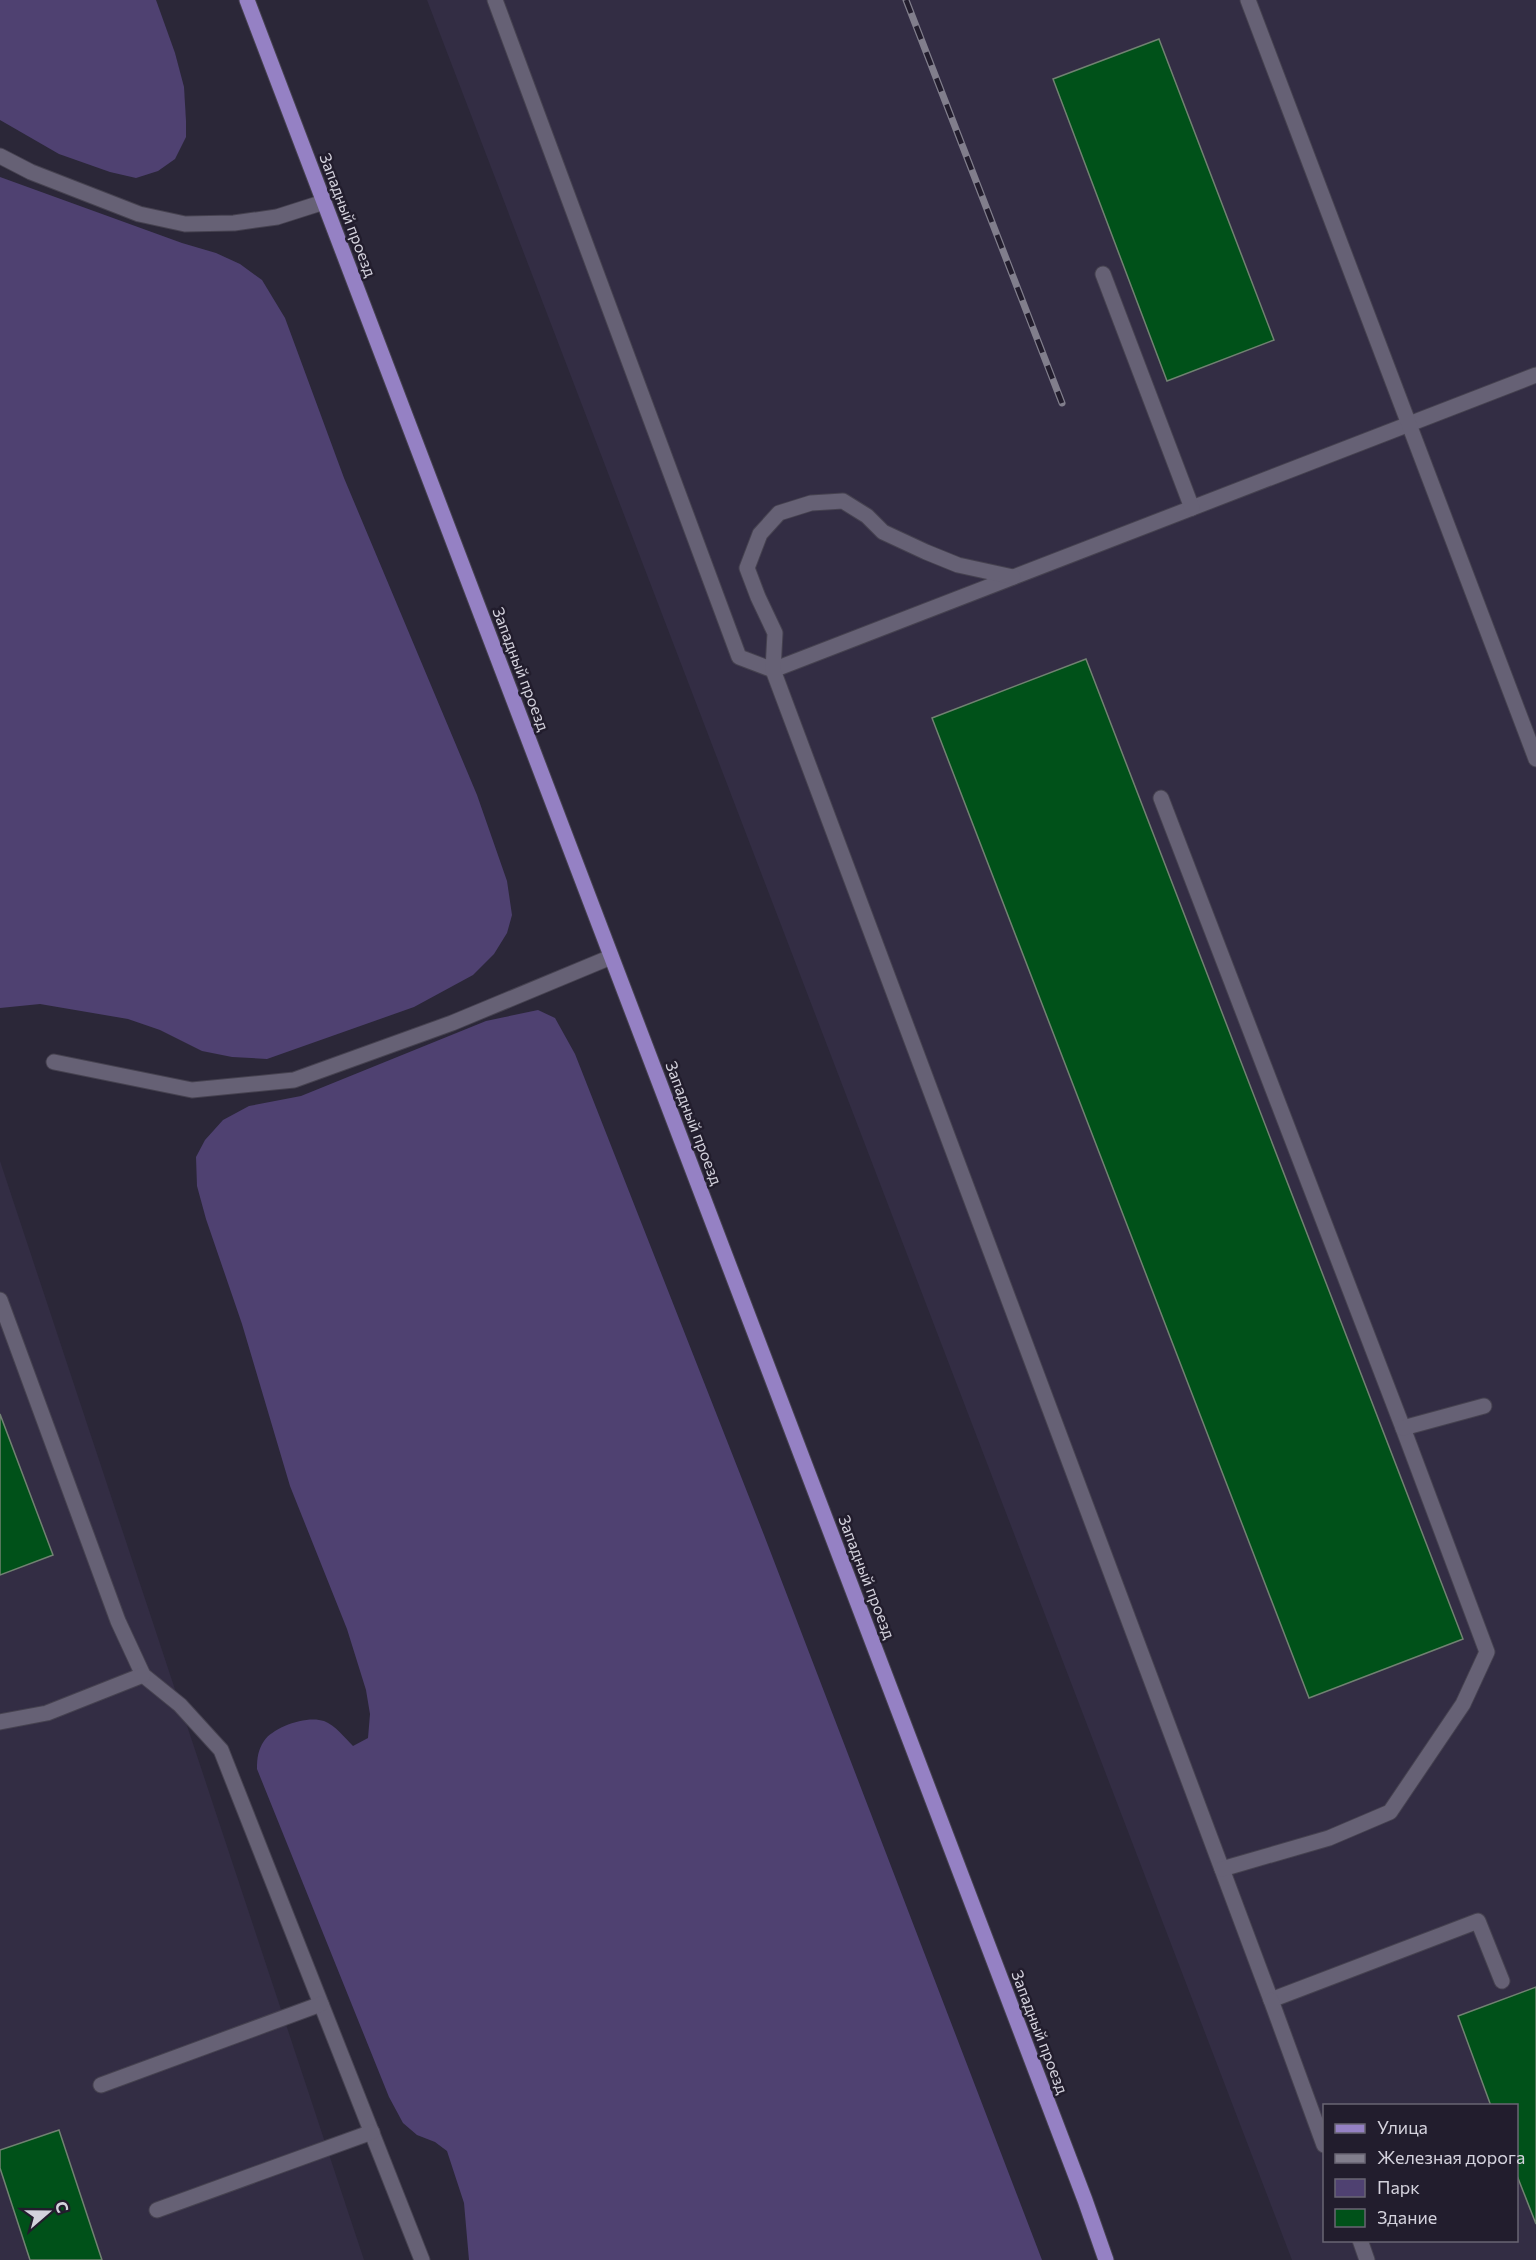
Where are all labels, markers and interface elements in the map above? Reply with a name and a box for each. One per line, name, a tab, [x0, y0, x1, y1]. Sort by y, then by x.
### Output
street label: Западный проезд	[316, 150, 381, 280]
street label: Западный проезд	[489, 604, 554, 734]
street label: Западный проезд	[662, 1058, 727, 1188]
street label: Западный проезд	[835, 1512, 900, 1642]
street label: Западный проезд	[1008, 1967, 1073, 2097]
legend	[1323, 2104, 1518, 2242]
text: Улица	[1377, 2116, 1428, 2138]
text: Железная дорога	[1377, 2146, 1525, 2168]
text: Парк	[1377, 2176, 1420, 2198]
north arrow	[18, 2182, 78, 2242]
text: С	[52, 2198, 73, 2215]
text: Здание	[1377, 2206, 1437, 2228]

